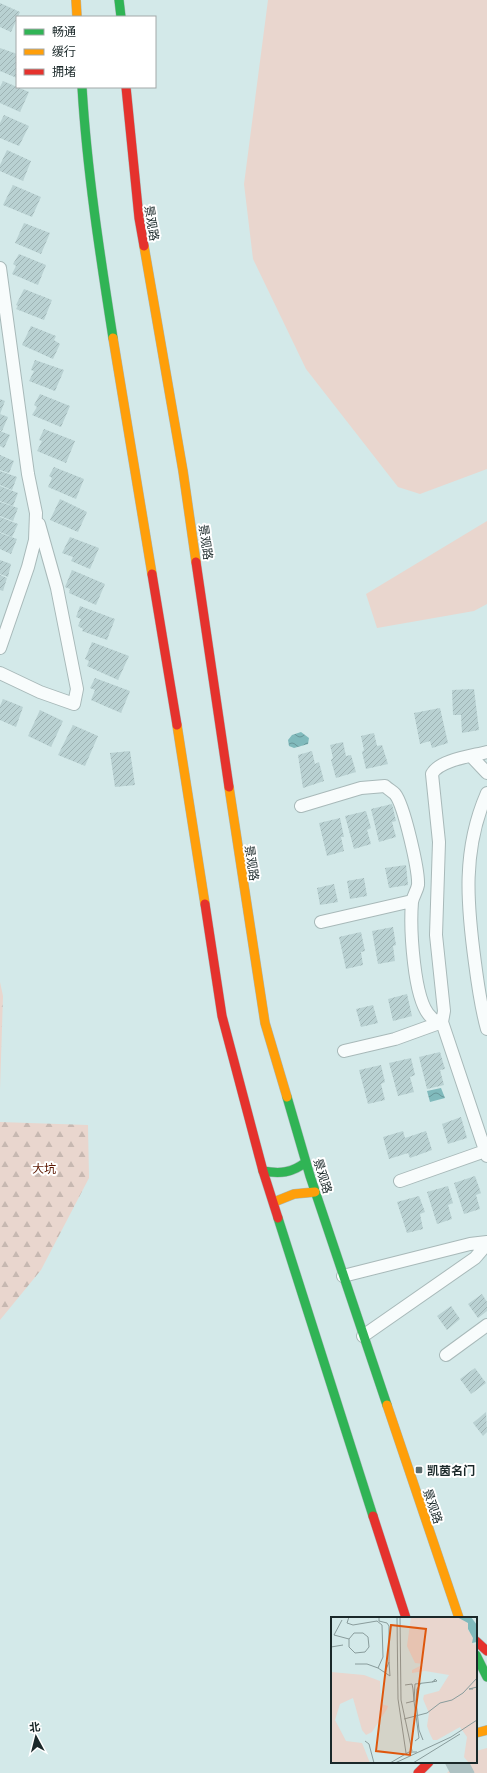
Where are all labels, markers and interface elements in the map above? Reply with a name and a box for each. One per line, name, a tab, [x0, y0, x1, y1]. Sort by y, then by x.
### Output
legend	[16, 16, 156, 88]
text: 畅通	[52, 24, 76, 39]
text: 缓行	[52, 44, 76, 59]
text: 拥堵	[52, 64, 76, 79]
street label: 景观路	[142, 204, 162, 242]
street label: 景观路	[196, 523, 216, 561]
street label: 景观路	[242, 844, 262, 882]
street label: 景观路	[311, 1157, 335, 1195]
park label: 大坑	[32, 1161, 56, 1176]
place label: 凯茵名门	[427, 1463, 475, 1478]
marker: 凯茵名门	[414, 1465, 424, 1475]
street label: 景观路	[420, 1487, 446, 1525]
inset map	[331, 1617, 477, 1763]
north arrow	[16, 1717, 56, 1757]
text: 北	[28, 1719, 41, 1735]

